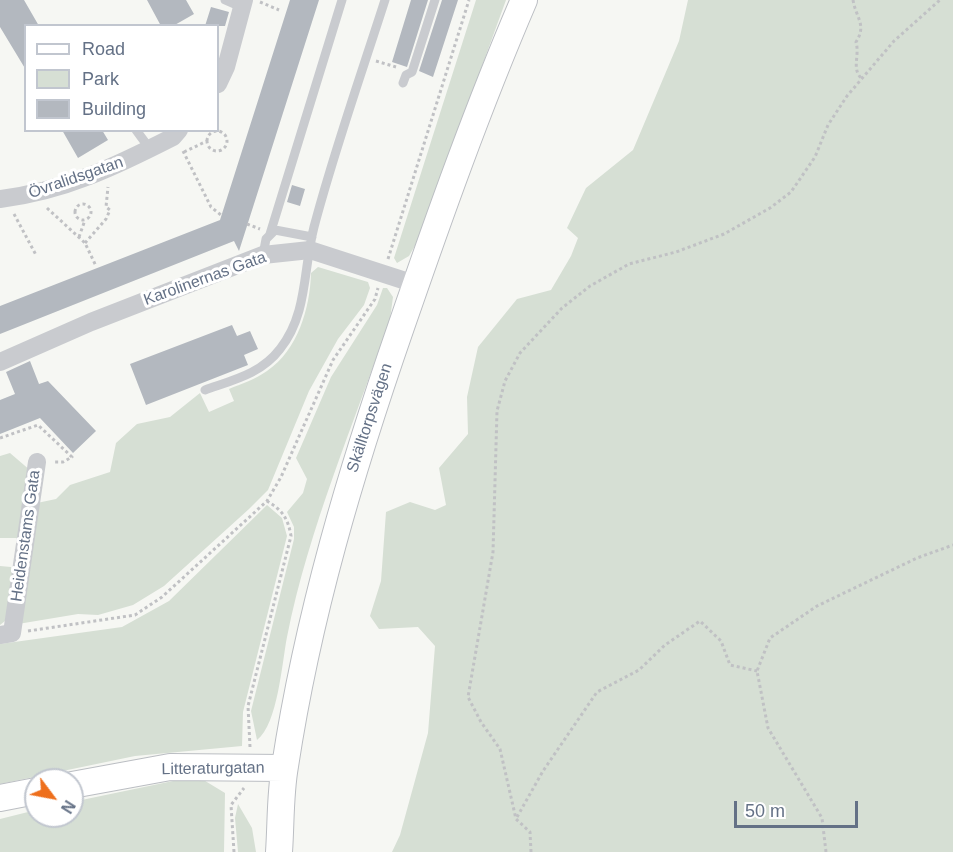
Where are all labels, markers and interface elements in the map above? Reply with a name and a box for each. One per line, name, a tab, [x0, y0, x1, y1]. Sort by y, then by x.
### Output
legend	[24, 24, 219, 132]
text: Road	[82, 39, 125, 59]
text: Park	[82, 69, 119, 89]
text: Building	[82, 99, 146, 119]
street label: Övralidsgatan	[26, 153, 126, 203]
street label: Karolinernas Gata	[141, 248, 269, 310]
street label: Skälltorpsvägen	[343, 361, 397, 475]
street label: Heidenstams Gata	[7, 469, 45, 603]
street label: Litteraturgatan	[161, 759, 265, 779]
north arrow	[24, 768, 84, 828]
scale bar	[737, 789, 862, 827]
text: N	[58, 797, 78, 816]
text: 50 m	[745, 801, 785, 821]

